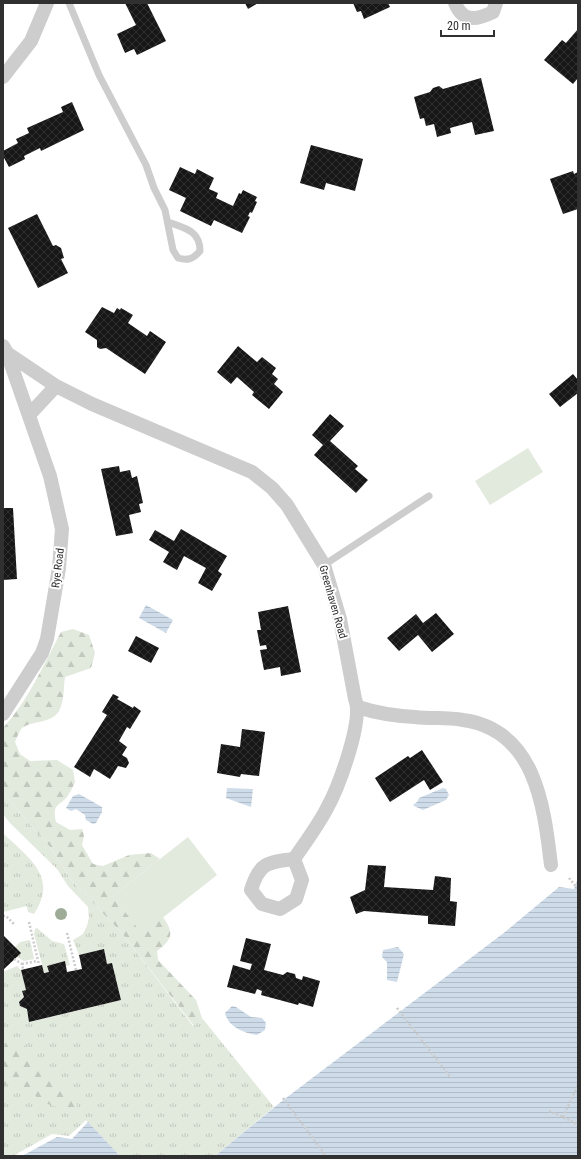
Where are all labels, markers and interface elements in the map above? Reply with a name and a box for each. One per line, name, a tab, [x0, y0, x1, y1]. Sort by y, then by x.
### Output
scale bar	[441, 12, 494, 38]
text: 20 m	[447, 19, 471, 33]
street label: Rye Road	[49, 547, 67, 589]
street label: Greenhaven Road	[316, 564, 350, 640]

